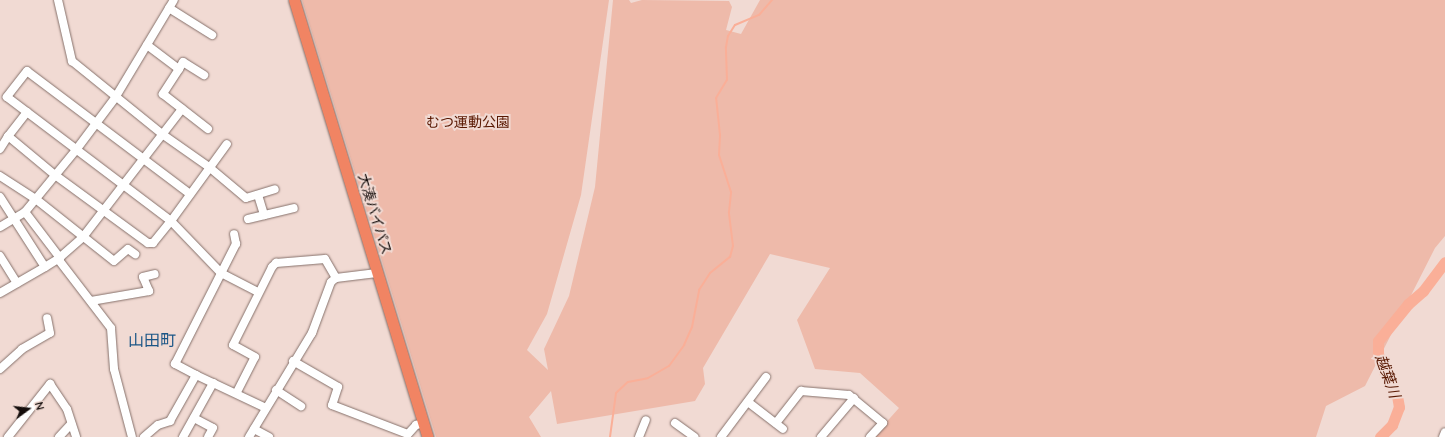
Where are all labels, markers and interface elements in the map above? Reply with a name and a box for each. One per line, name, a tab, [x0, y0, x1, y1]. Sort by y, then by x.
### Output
park label: むつ運動公園	[426, 114, 510, 130]
street label: 大湊バイパス	[355, 171, 395, 257]
district label: 山田町	[128, 330, 176, 350]
water label: 越葉川	[1372, 352, 1404, 400]
north arrow	[8, 389, 48, 429]
text: N	[32, 400, 47, 412]

